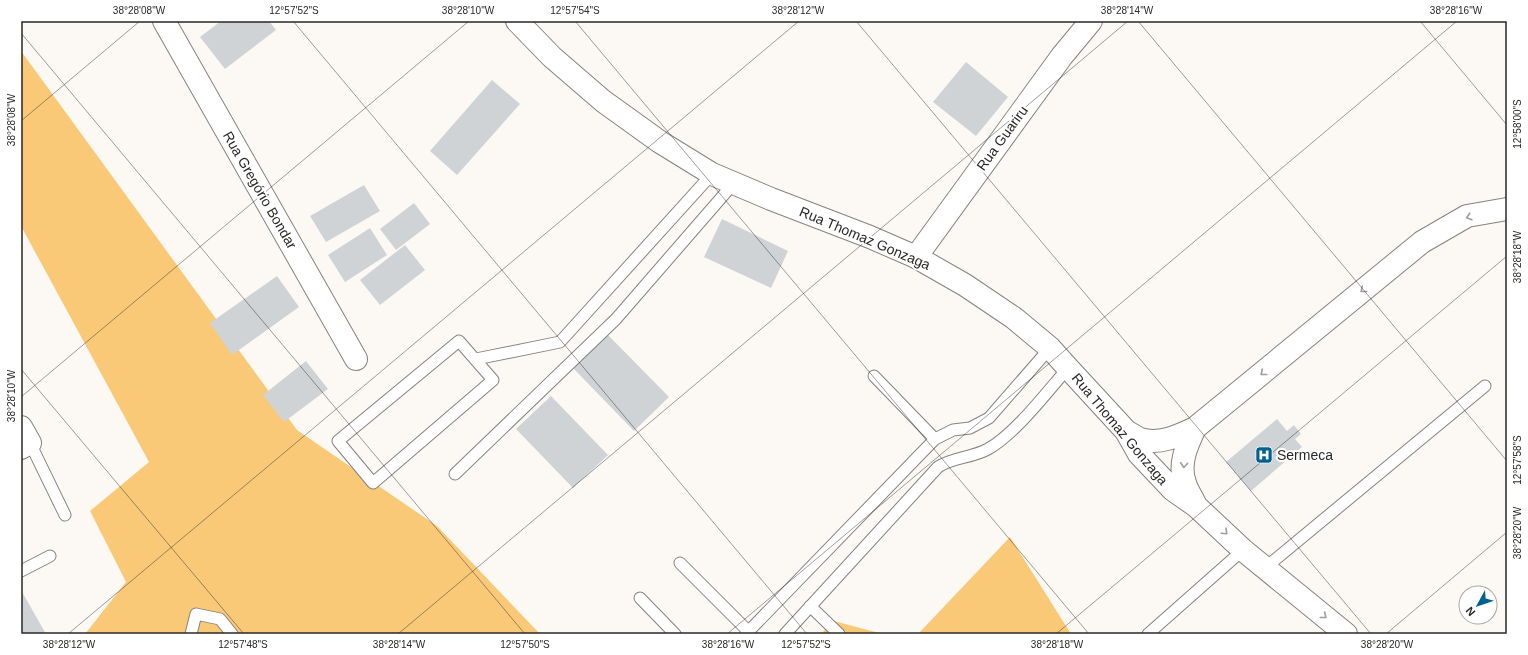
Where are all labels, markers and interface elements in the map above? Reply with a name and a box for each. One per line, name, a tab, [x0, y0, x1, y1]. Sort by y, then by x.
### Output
text: 38°28'08"W	[113, 5, 166, 16]
text: 12°57'52"S	[269, 5, 319, 16]
text: 38°28'10"W	[442, 5, 495, 16]
text: 12°57'54"S	[550, 5, 600, 16]
text: 38°28'12"W	[772, 5, 825, 16]
text: 38°28'14"W	[1101, 5, 1154, 16]
text: 38°28'16"W	[1430, 5, 1483, 16]
text: 38°28'08"W	[6, 93, 17, 146]
text: 12°58'00"S	[1512, 99, 1523, 149]
street label: Rua Guariru	[973, 102, 1031, 174]
street label: Rua Gregório Bondar	[220, 128, 300, 252]
street label: Rua Thomaz Gonzaga	[797, 203, 933, 273]
one-way arrow	[1465, 212, 1472, 221]
text: 38°28'18"W	[1512, 230, 1523, 283]
one-way arrow	[1360, 286, 1367, 293]
one-way arrow	[1260, 368, 1267, 375]
text: 38°28'10"W	[6, 369, 17, 422]
street label: Rua Thomaz Gonzaga	[1069, 370, 1171, 488]
text: 12°57'58"S	[1512, 435, 1523, 485]
hospital icon: Sermeca	[1254, 445, 1274, 465]
place label: Sermeca	[1277, 447, 1333, 463]
one-way arrow	[1179, 462, 1188, 468]
text: 38°28'20"W	[1512, 506, 1523, 559]
one-way arrow	[1220, 528, 1228, 535]
north arrow	[1458, 585, 1498, 625]
text: N	[1463, 604, 1477, 618]
one-way arrow	[1319, 612, 1327, 619]
text: 38°28'12"W	[43, 639, 96, 650]
text: 12°57'48"S	[218, 639, 268, 650]
text: 38°28'14"W	[373, 639, 426, 650]
text: 12°57'50"S	[500, 639, 550, 650]
text: 38°28'16"W	[702, 639, 755, 650]
text: 12°57'52"S	[781, 639, 831, 650]
text: 38°28'18"W	[1031, 639, 1084, 650]
text: 38°28'20"W	[1361, 639, 1414, 650]

